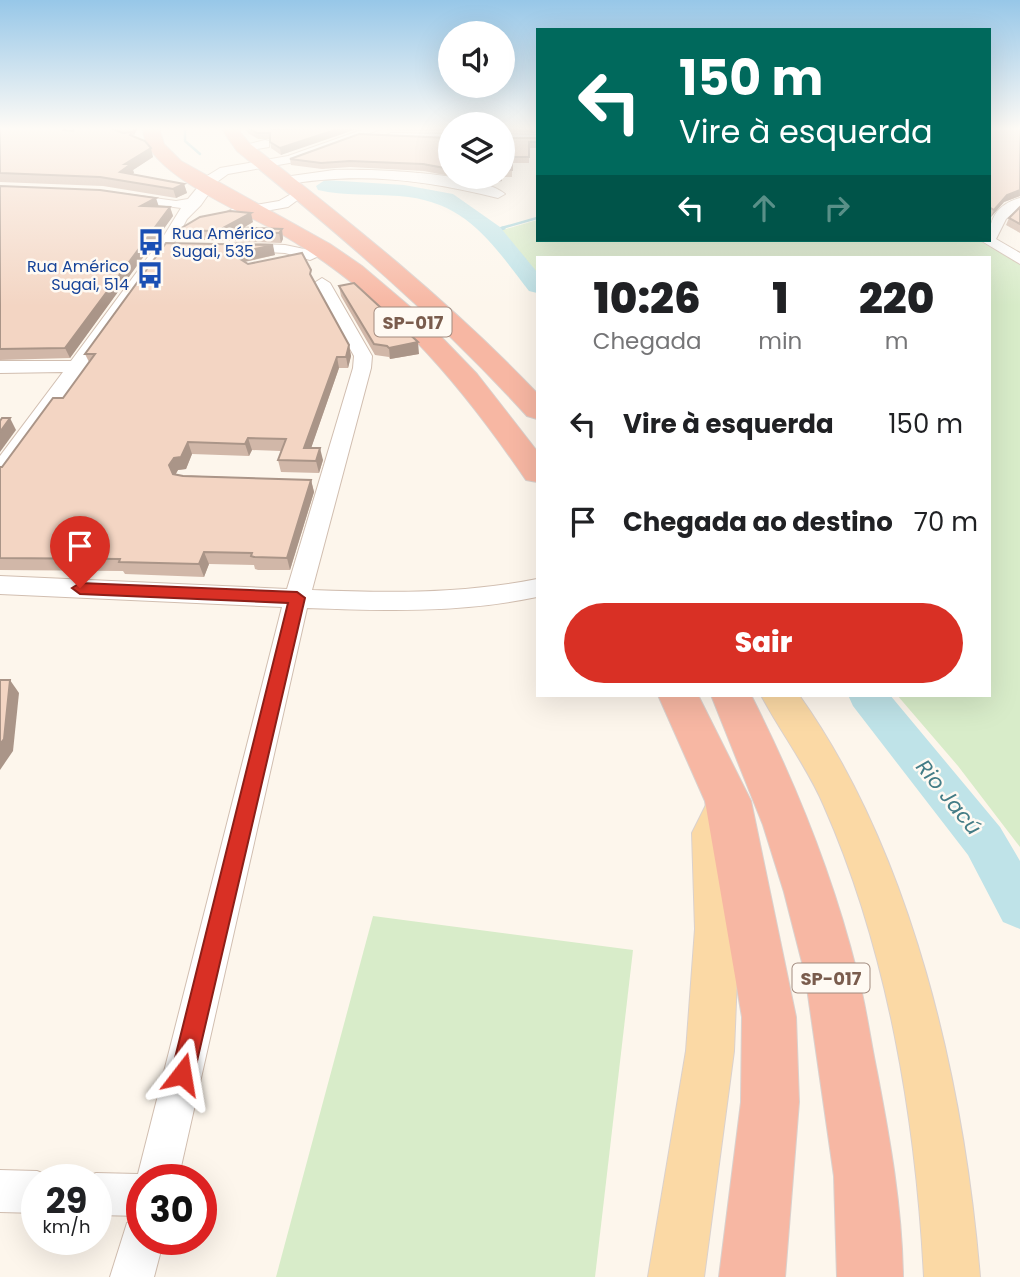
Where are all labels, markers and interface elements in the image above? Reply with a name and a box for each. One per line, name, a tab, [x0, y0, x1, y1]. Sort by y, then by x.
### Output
map controls	[438, 21, 515, 189]
button: sound	[438, 21, 515, 98]
text: 150 m	[679, 44, 824, 112]
icon: left	[564, 56, 655, 147]
text: Vire à esquerda	[679, 109, 933, 154]
button: layers	[438, 112, 515, 189]
icon: left	[672, 189, 710, 227]
icon: ahead	[745, 189, 783, 227]
icon: right	[818, 189, 856, 227]
place label: Rua Américo Sugai, 535	[172, 222, 274, 263]
bus stop icon: Rua Américo Sugai, 535	[136, 227, 166, 257]
place label: Rua Américo Sugai, 514	[27, 255, 129, 296]
bus stop icon: Rua Américo Sugai, 514	[135, 260, 165, 290]
text: 10:26	[594, 269, 701, 328]
text: 1	[772, 269, 788, 328]
text: 220	[859, 269, 934, 328]
road number: SP-017	[374, 308, 452, 336]
text: Chegada	[593, 325, 702, 357]
text: min	[758, 325, 802, 357]
text: m	[885, 325, 908, 357]
icon: left	[564, 405, 602, 443]
text: Vire à esquerda	[623, 406, 834, 442]
text: 150 m	[888, 406, 963, 442]
icon: arrive	[564, 503, 602, 541]
text: Chegada ao destino	[623, 504, 893, 540]
text: 70 m	[914, 504, 978, 540]
pin	[50, 516, 110, 588]
icon: arrive	[61, 527, 99, 565]
button: Sair	[564, 603, 963, 683]
water label: Rio Jacú	[910, 753, 988, 841]
road number: SP-017	[792, 964, 870, 993]
position arrow	[145, 1037, 219, 1111]
speed limit sign: 30	[126, 1164, 217, 1255]
text: 29	[46, 1176, 87, 1225]
text: km/h	[43, 1214, 90, 1239]

